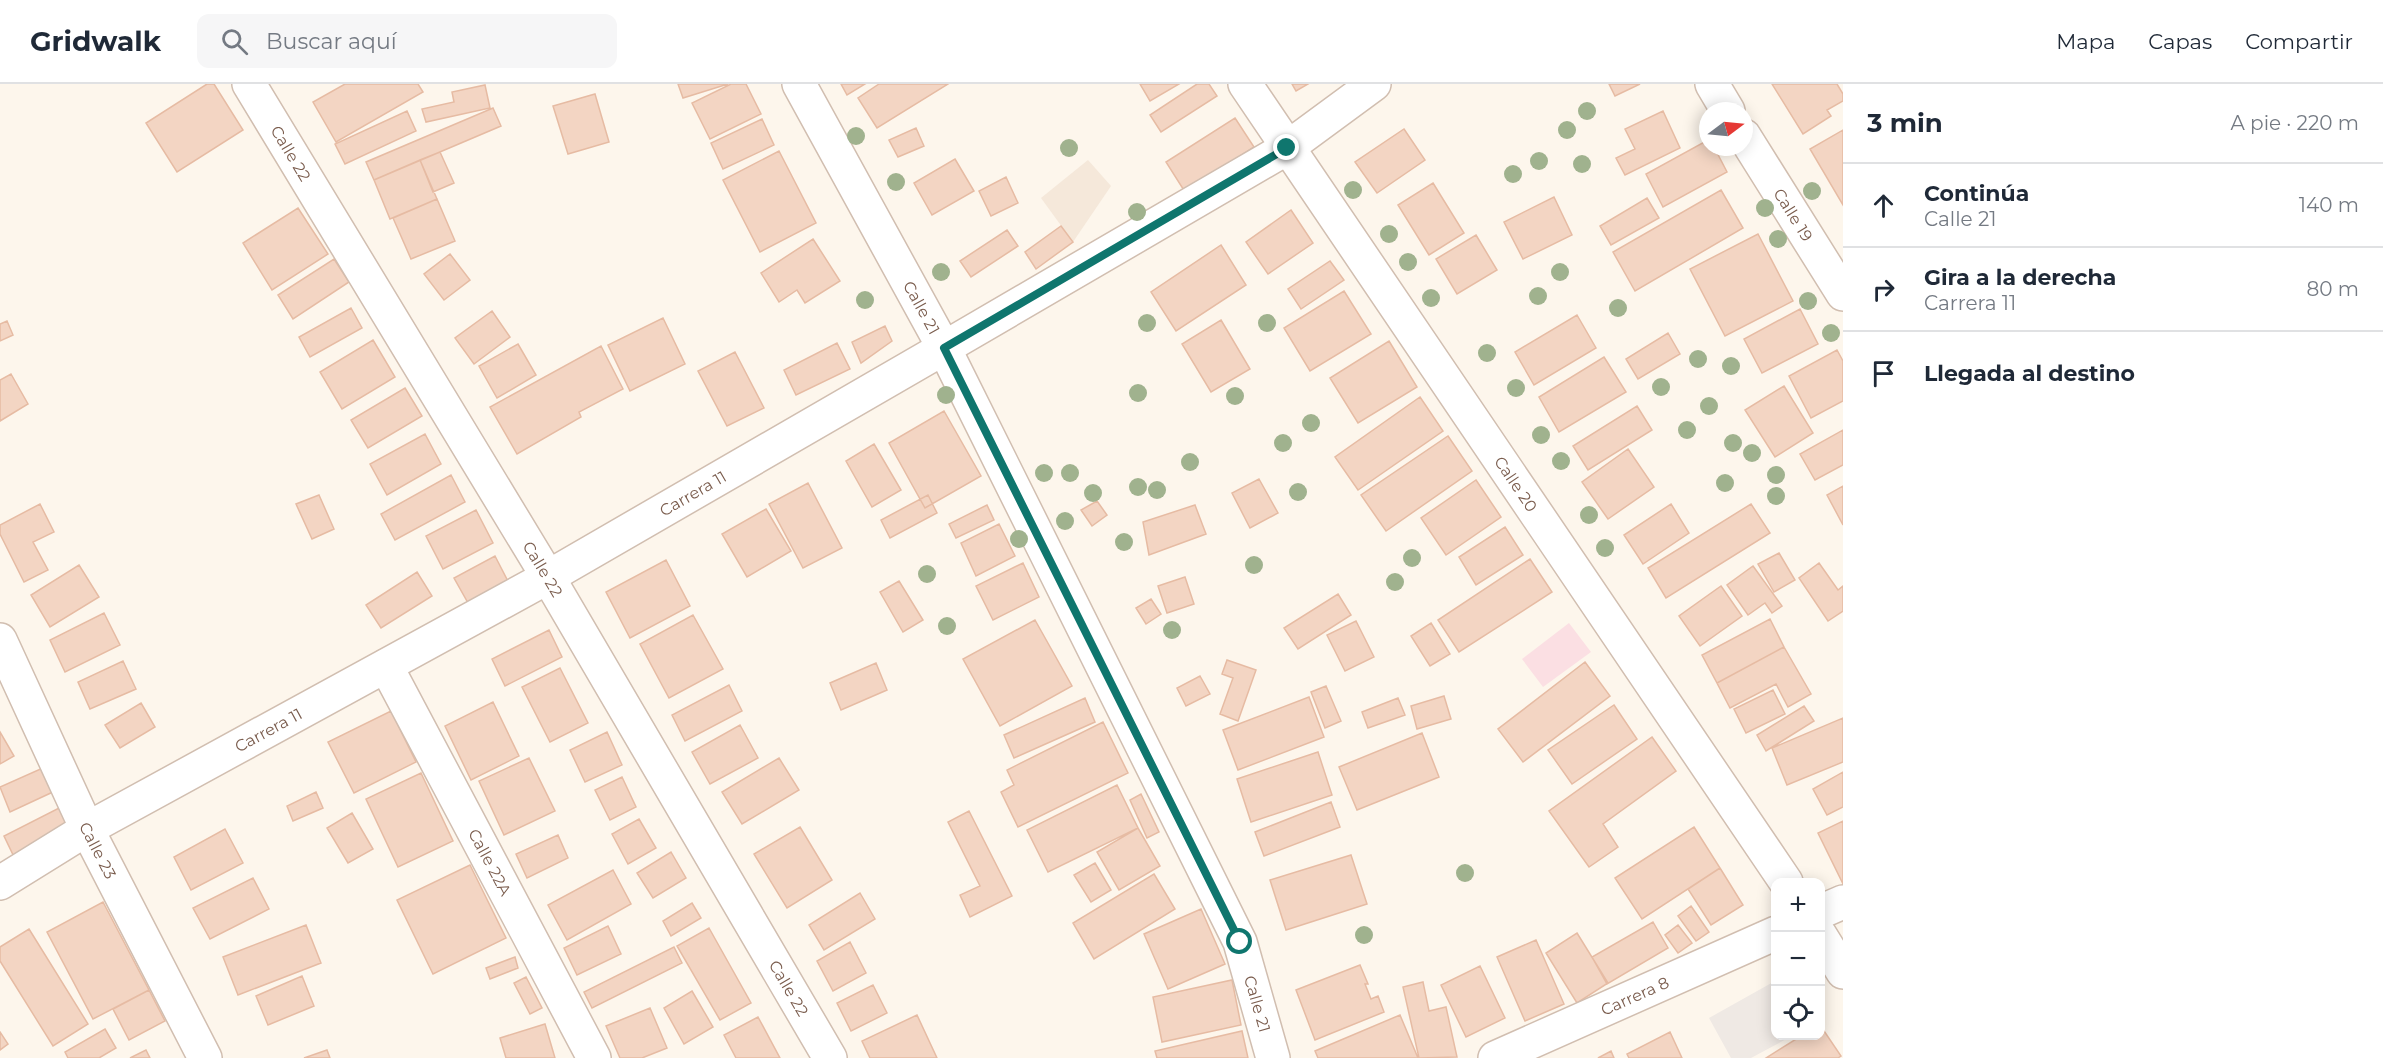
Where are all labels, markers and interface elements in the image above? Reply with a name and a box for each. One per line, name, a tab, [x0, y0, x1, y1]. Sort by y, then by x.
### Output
search box	[197, 14, 617, 68]
text: Gridwalk	[30, 24, 161, 58]
icon: search	[218, 25, 251, 58]
text: Buscar aquí	[266, 28, 397, 55]
text: Mapa	[2056, 29, 2115, 54]
text: Capas	[2148, 29, 2212, 54]
text: Compartir	[2245, 29, 2353, 54]
north arrow	[1699, 102, 1753, 156]
text: 3 min	[1867, 107, 1943, 139]
text: A pie · 220 m	[2231, 111, 2359, 135]
street label: Calle 22	[267, 122, 315, 184]
route end	[1273, 134, 1299, 160]
text: Continúa	[1924, 180, 2029, 207]
street label: Calle 19	[1770, 185, 1817, 245]
icon: ahead	[1867, 189, 1900, 222]
text: 140 m	[2299, 193, 2359, 217]
text: Calle 21	[1924, 207, 1997, 231]
text: Gira a la derecha	[1924, 264, 2116, 291]
icon: right	[1867, 273, 1900, 306]
street label: Calle 21	[899, 277, 944, 338]
text: 80 m	[2307, 277, 2359, 301]
text: Carrera 11	[1924, 291, 2016, 315]
icon: arrive	[1867, 357, 1900, 390]
text: Llegada al destino	[1924, 360, 2135, 387]
street label: Calle 20	[1491, 452, 1542, 515]
street label: Carrera 11	[656, 467, 729, 520]
street label: Calle 22	[519, 538, 567, 600]
street label: Carrera 11	[231, 704, 305, 756]
street label: Calle 23	[76, 819, 120, 882]
street label: Calle 22A	[465, 825, 516, 899]
map controls	[1771, 878, 1825, 1040]
button: +	[1771, 878, 1825, 932]
route start	[1226, 928, 1252, 954]
button: −	[1771, 932, 1825, 986]
street label: Calle 22	[765, 957, 813, 1019]
street label: Carrera 8	[1598, 972, 1672, 1019]
street label: Calle 21	[1240, 973, 1275, 1034]
button: locate	[1771, 986, 1825, 1040]

